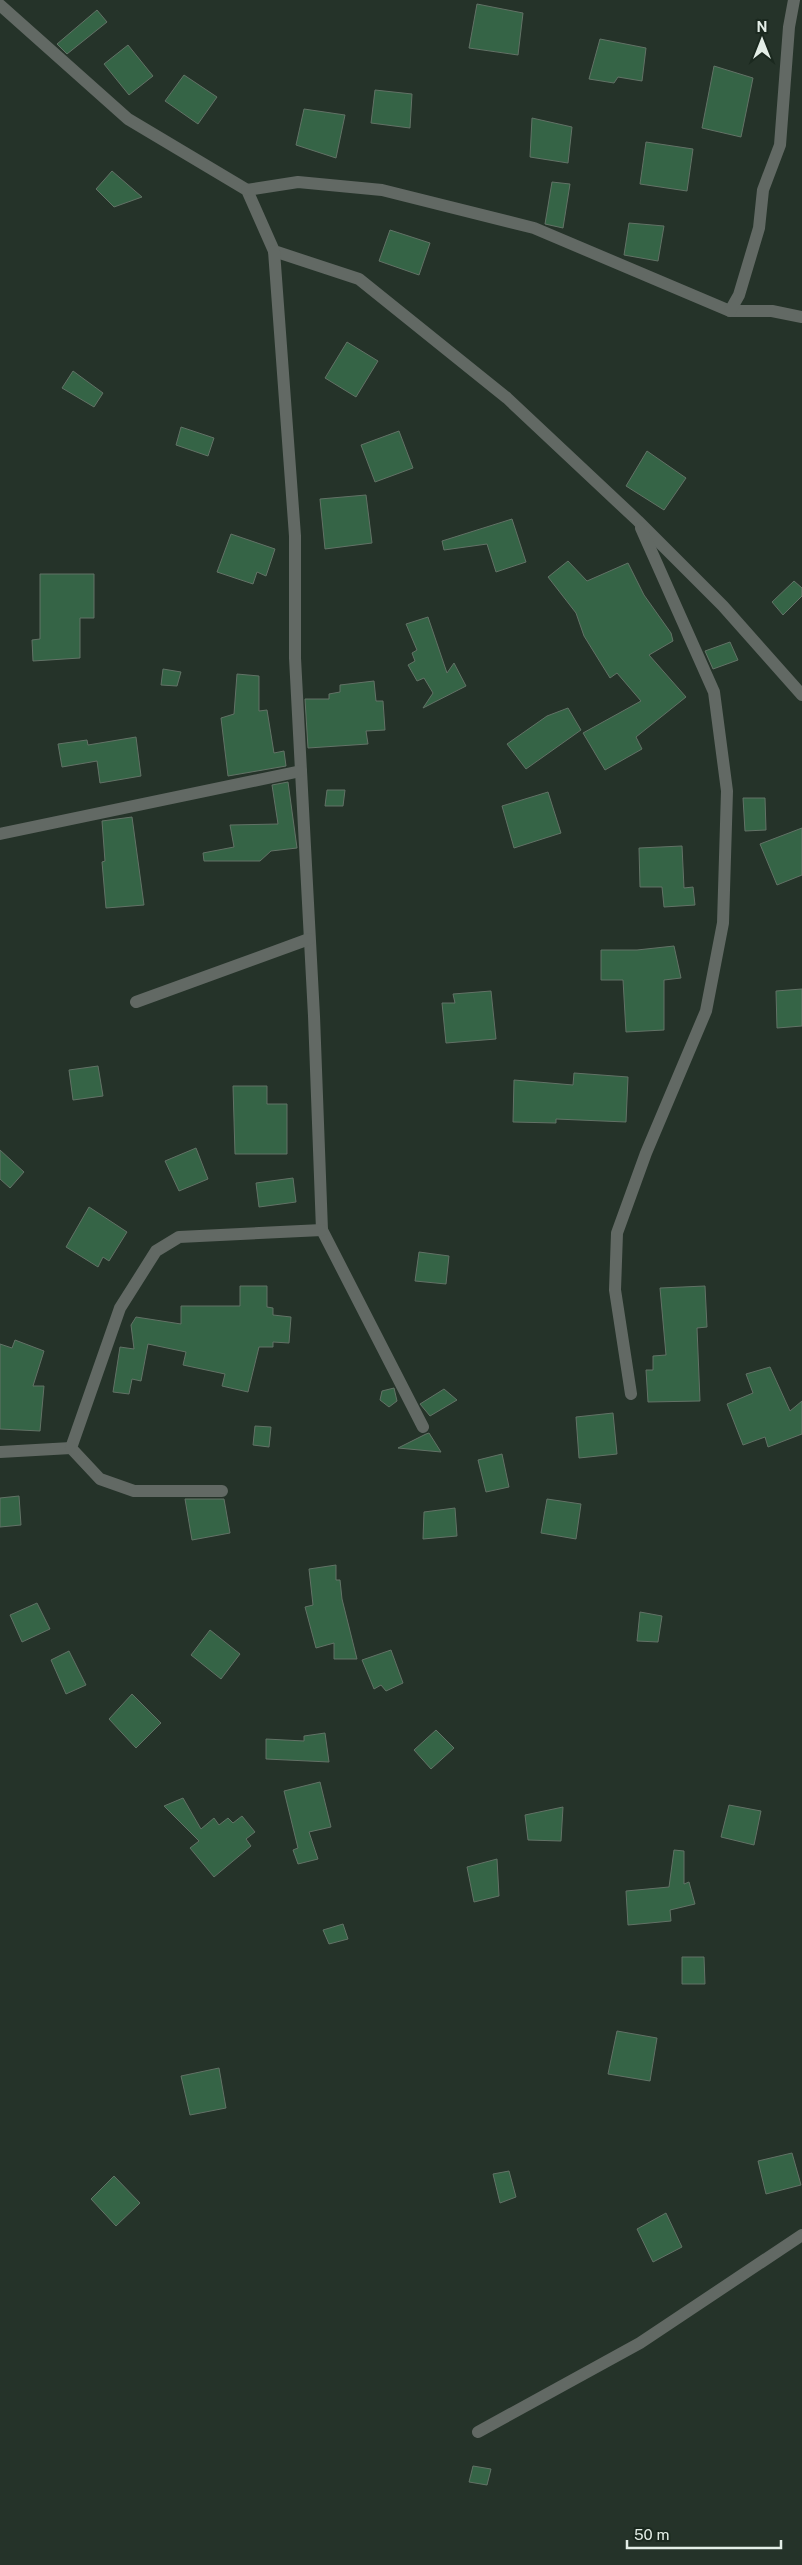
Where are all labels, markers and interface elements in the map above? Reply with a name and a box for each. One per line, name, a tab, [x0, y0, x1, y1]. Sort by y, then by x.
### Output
north arrow	[737, 15, 787, 65]
text: N	[757, 19, 767, 35]
scale bar	[627, 2518, 781, 2550]
text: 50 m	[634, 2526, 669, 2543]

